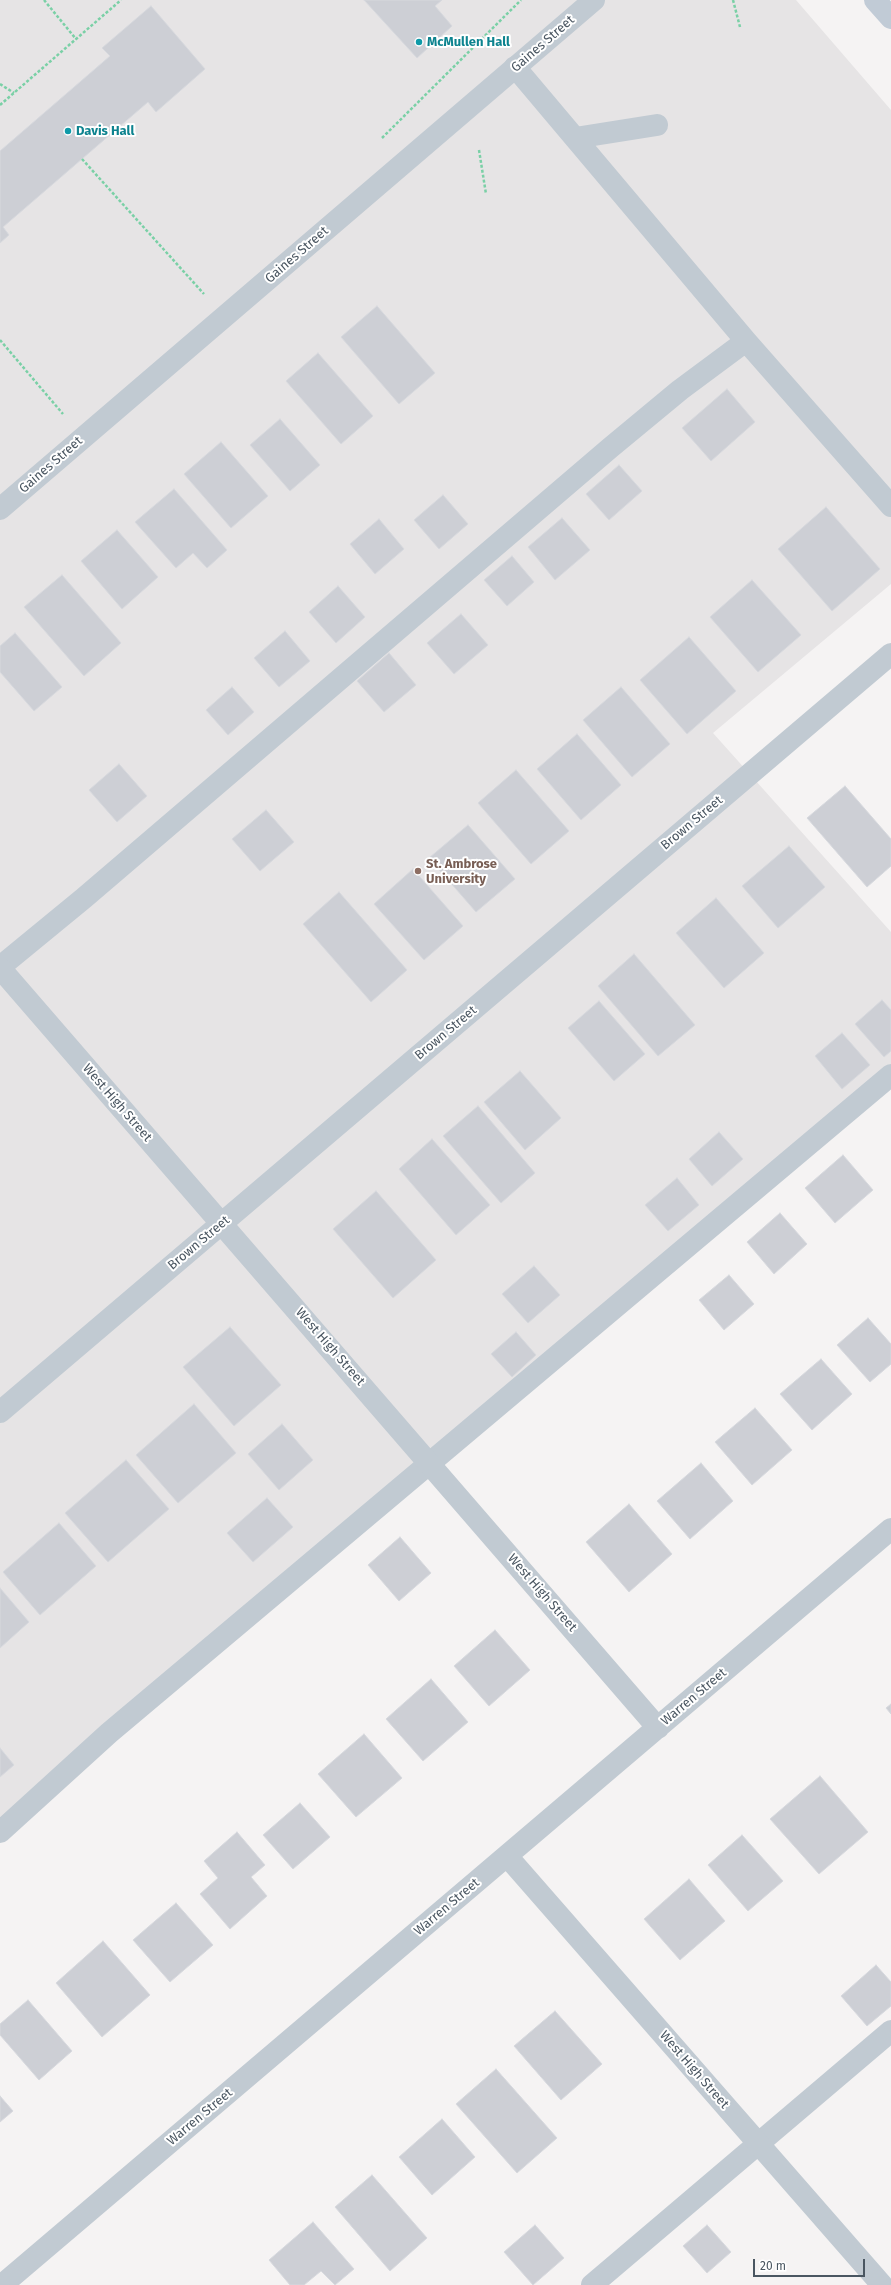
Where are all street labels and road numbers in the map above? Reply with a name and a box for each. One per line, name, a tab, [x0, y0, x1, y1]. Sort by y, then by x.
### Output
street label: Gaines Street	[508, 12, 578, 76]
street label: Gaines Street	[262, 223, 332, 287]
street label: Gaines Street	[16, 433, 86, 497]
street label: Brown Street	[658, 793, 726, 853]
street label: Brown Street	[412, 1003, 480, 1063]
street label: West High Street	[79, 1061, 155, 1145]
street label: Brown Street	[165, 1213, 233, 1273]
street label: West High Street	[292, 1305, 368, 1389]
street label: West High Street	[504, 1551, 580, 1635]
street label: Warren Street	[658, 1665, 730, 1729]
street label: Warren Street	[411, 1875, 483, 1939]
street label: West High Street	[656, 2028, 732, 2112]
street label: Warren Street	[164, 2085, 236, 2149]

